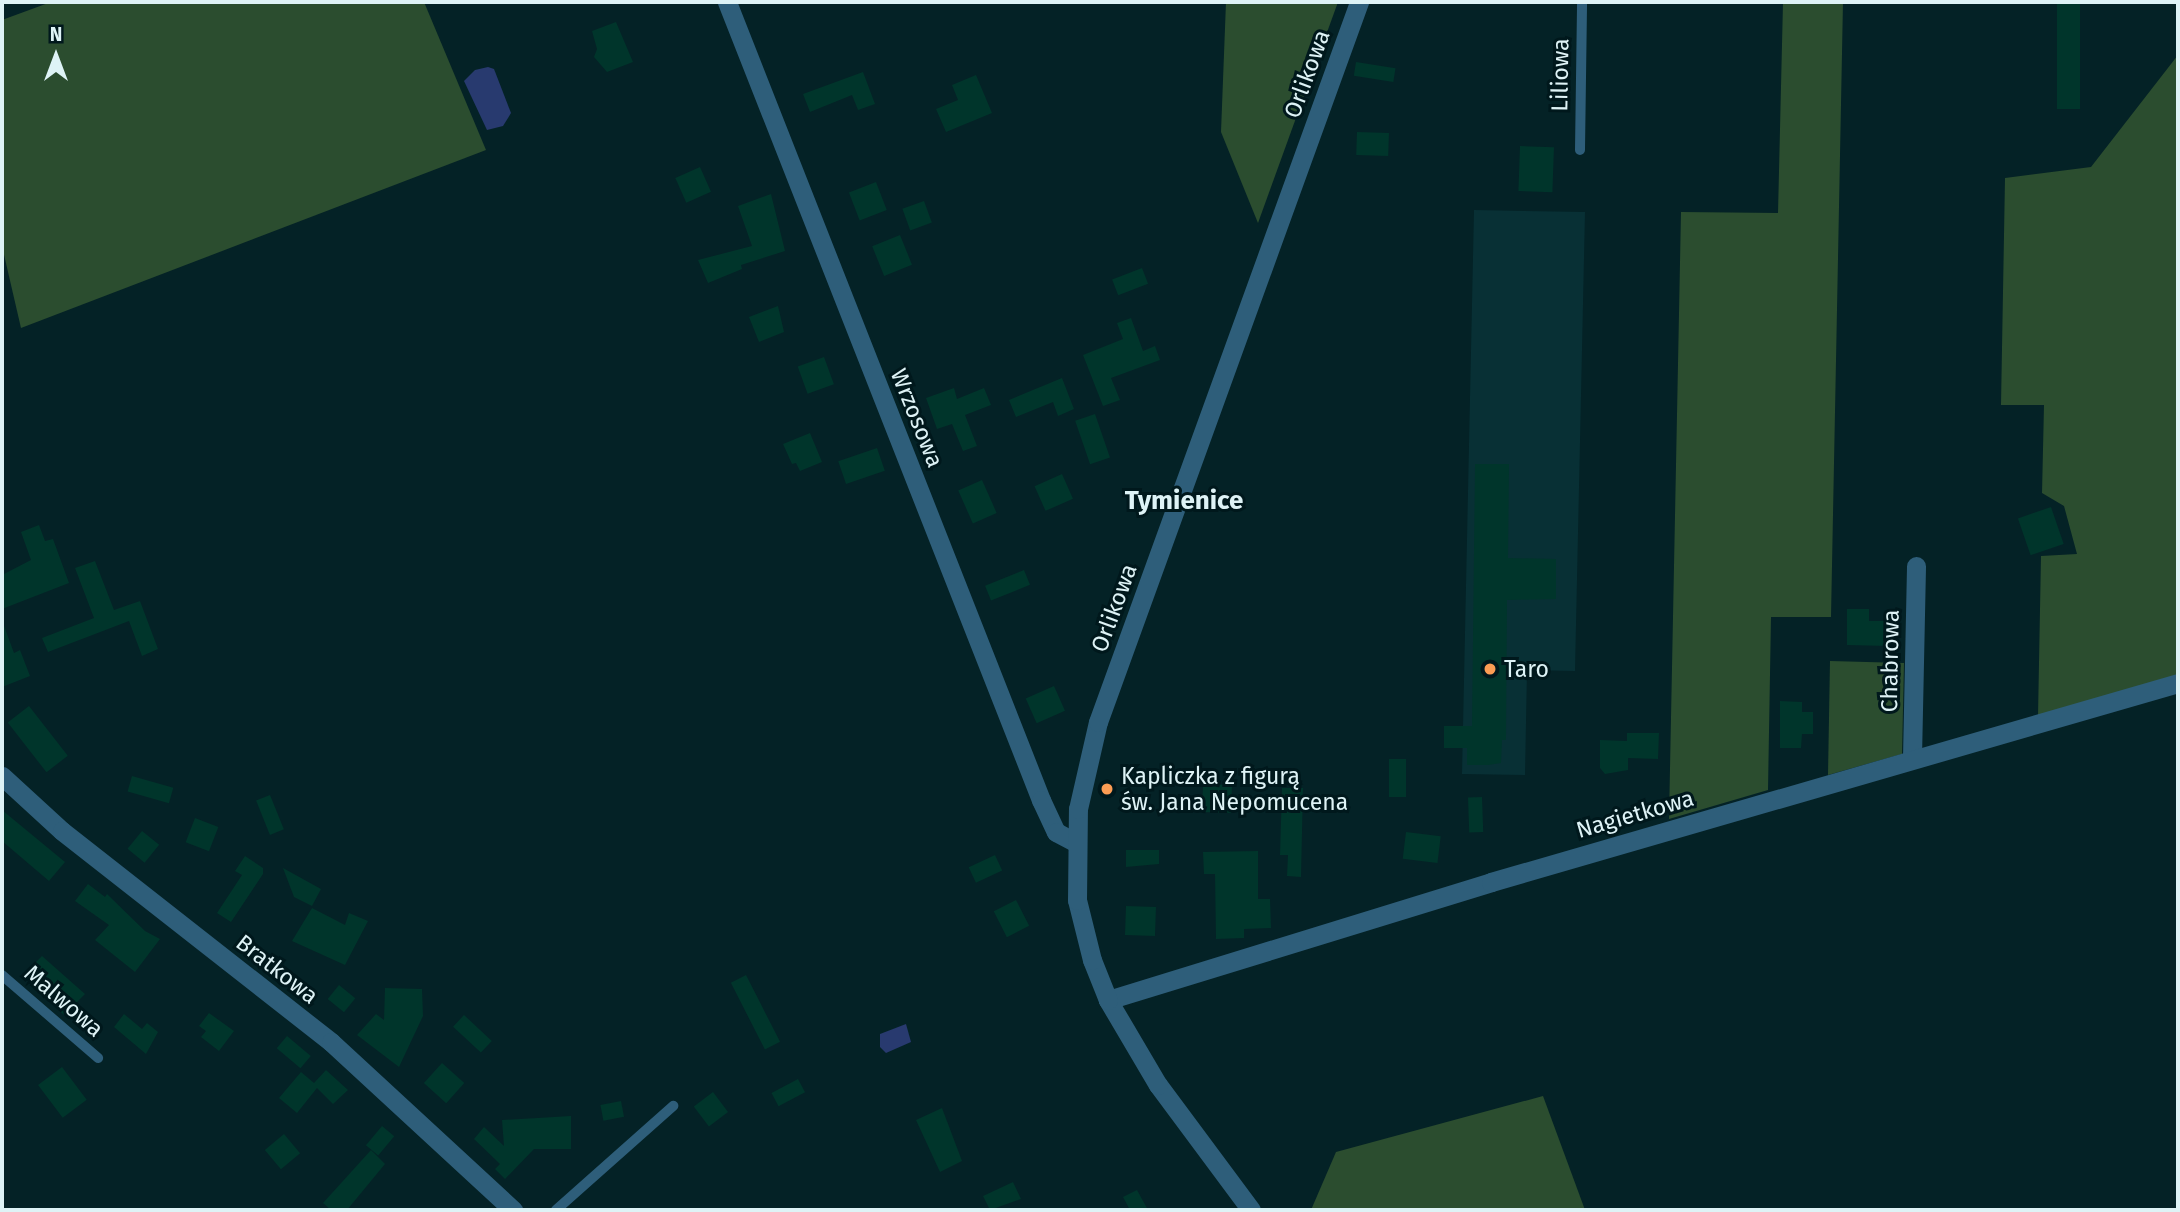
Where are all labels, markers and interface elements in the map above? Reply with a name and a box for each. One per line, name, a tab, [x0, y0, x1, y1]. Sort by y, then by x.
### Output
north arrow	[21, 21, 91, 91]
text: N	[50, 23, 62, 46]
street label: Orlikowa	[1278, 26, 1336, 122]
street label: Liliowa	[1546, 38, 1574, 112]
street label: Wrzosowa	[885, 365, 949, 471]
district label: Tymienice	[1125, 485, 1243, 517]
street label: Orlikowa	[1085, 560, 1143, 656]
street label: Chabrowa	[1875, 609, 1905, 713]
place label: Taro	[1504, 655, 1549, 683]
marker: Taro	[1482, 661, 1498, 677]
place label: Kapliczka z figurą św. Jana Nepomucena	[1121, 762, 1348, 816]
marker: Kapliczka z figurą św. Jana Nepomucena	[1099, 781, 1115, 797]
street label: Nagietkowa	[1573, 784, 1697, 844]
street label: Bratkowa	[230, 928, 324, 1010]
street label: Malwowa	[19, 959, 109, 1043]

